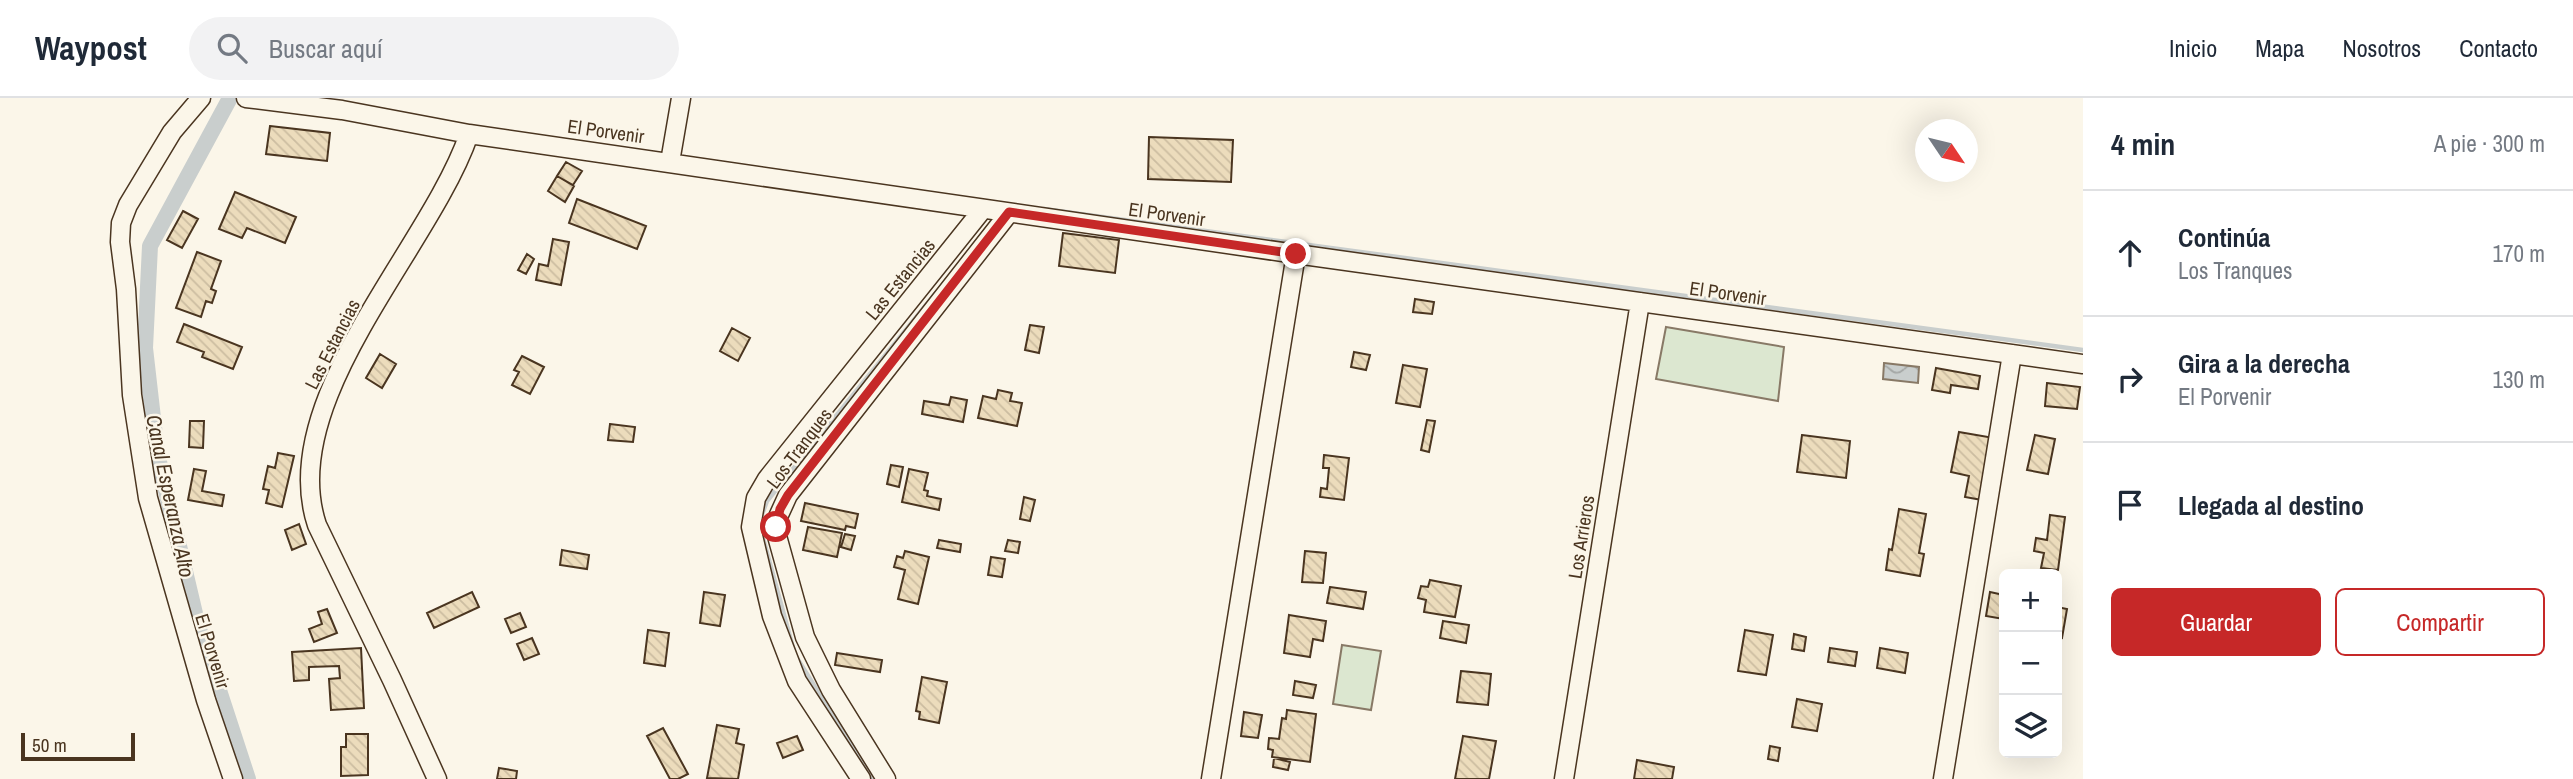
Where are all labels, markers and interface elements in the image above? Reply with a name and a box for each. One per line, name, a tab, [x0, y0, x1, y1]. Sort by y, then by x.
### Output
search box	[189, 17, 679, 80]
text: Waypost	[35, 26, 147, 70]
icon: search	[213, 29, 251, 67]
text: Buscar aquí	[269, 31, 383, 66]
text: Inicio	[2169, 32, 2217, 64]
text: Mapa	[2255, 32, 2304, 64]
text: Nosotros	[2342, 32, 2421, 64]
text: Contacto	[2459, 32, 2538, 64]
street label: El Porvenir	[566, 113, 647, 149]
north arrow	[1915, 119, 1978, 182]
text: 4 min	[2111, 124, 2175, 164]
text: A pie · 300 m	[2434, 128, 2545, 159]
street label: El Porvenir	[1127, 196, 1208, 232]
text: Continúa	[2178, 220, 2270, 255]
street label: Las Estancias	[859, 233, 941, 325]
icon: ahead	[2111, 234, 2149, 272]
route end	[1280, 238, 1311, 269]
text: 170 m	[2493, 238, 2545, 269]
text: Los Tranques	[2178, 255, 2292, 286]
street label: El Porvenir	[1688, 275, 1769, 311]
street label: Las Estancias	[298, 294, 366, 394]
text: Gira a la derecha	[2178, 346, 2350, 381]
icon: right	[2111, 360, 2149, 398]
text: 130 m	[2493, 364, 2545, 395]
text: El Porvenir	[2178, 381, 2271, 412]
street label: Los Tranques	[760, 402, 838, 494]
water label: Canal Esperanza Alto	[139, 412, 202, 580]
icon: arrive	[2111, 486, 2149, 524]
text: Llegada al destino	[2178, 488, 2364, 523]
street label: Los Arrieros	[1562, 493, 1600, 581]
route start	[760, 511, 791, 542]
map controls	[1999, 569, 2062, 758]
button: +	[1999, 569, 2062, 632]
button: Guardar	[2111, 588, 2321, 656]
button: Compartir	[2335, 588, 2545, 656]
street label: El Porvenir	[189, 610, 237, 692]
button: −	[1999, 632, 2062, 695]
button: layers	[1999, 695, 2062, 758]
scale bar	[21, 730, 135, 762]
text: 50 m	[32, 732, 67, 758]

